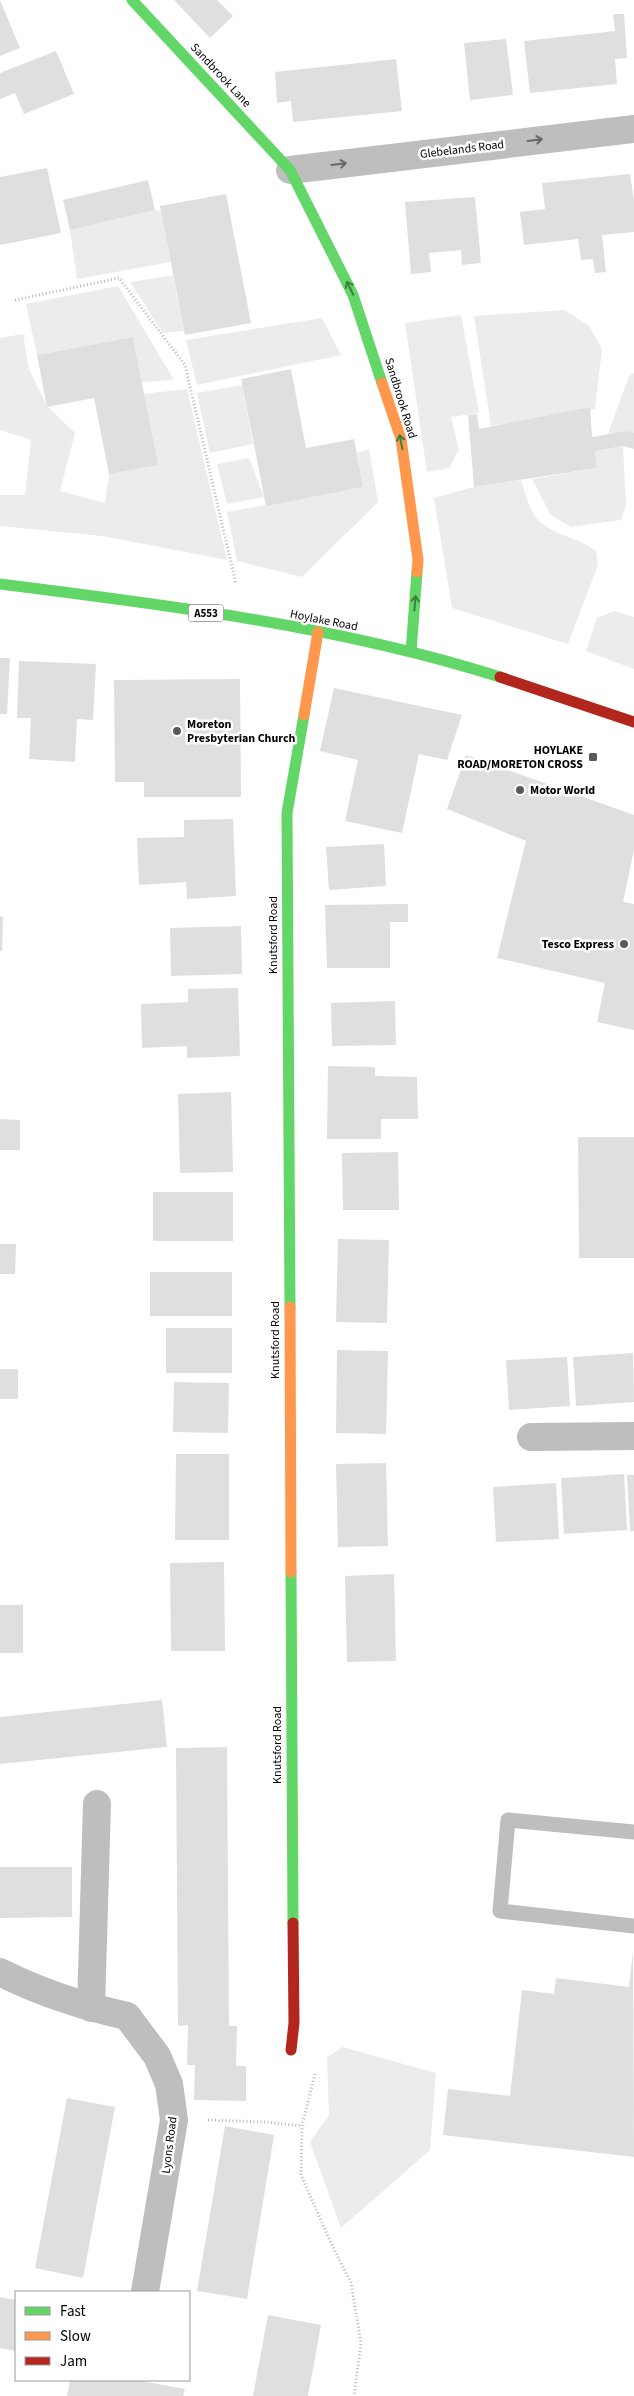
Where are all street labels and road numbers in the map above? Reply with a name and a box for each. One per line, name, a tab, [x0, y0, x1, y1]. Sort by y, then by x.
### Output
street label: Sandbrook Lane	[186, 40, 255, 111]
street label: Glebelands Road	[419, 136, 505, 163]
street label: Sandbrook Road	[380, 356, 421, 441]
road number: A553	[188, 604, 224, 622]
street label: Hoylake Road	[289, 606, 359, 635]
street label: Knutsford Road	[265, 896, 282, 974]
street label: Knutsford Road	[267, 1301, 284, 1379]
street label: Knutsford Road	[269, 1706, 286, 1784]
street label: Lyons Road	[158, 2116, 181, 2174]

